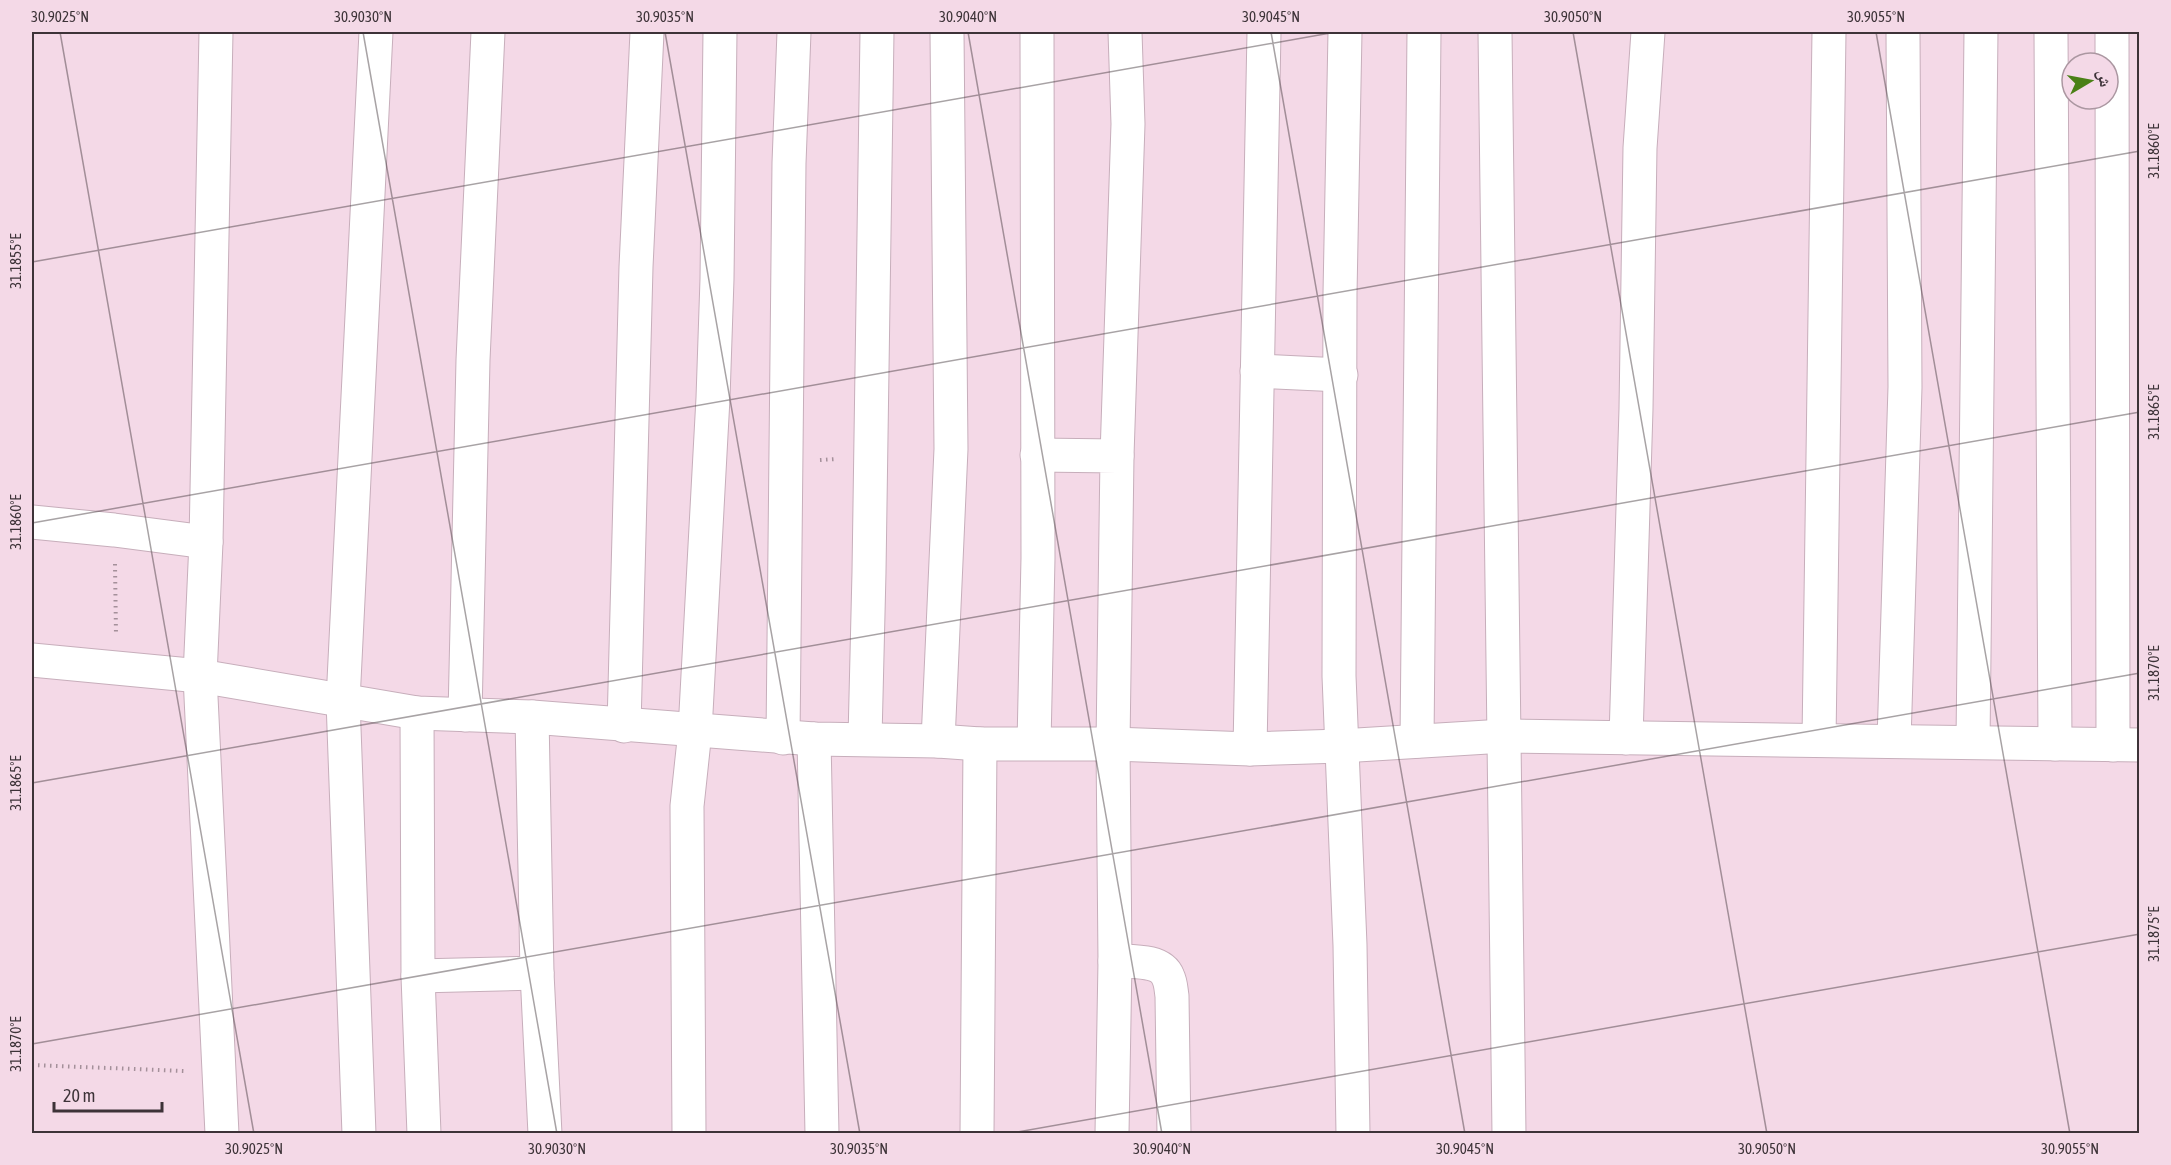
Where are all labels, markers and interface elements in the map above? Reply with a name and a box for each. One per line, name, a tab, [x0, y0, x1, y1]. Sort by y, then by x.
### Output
text: 30.9025°N	[31, 8, 89, 25]
text: 30.9030°N	[334, 8, 392, 25]
text: 30.9035°N	[636, 8, 694, 25]
text: 30.9040°N	[939, 8, 997, 25]
text: 30.9045°N	[1242, 8, 1300, 25]
text: 30.9050°N	[1544, 8, 1602, 25]
text: 30.9055°N	[1847, 8, 1905, 25]
north arrow	[2060, 51, 2120, 111]
text: ش	[2093, 68, 2115, 89]
text: 31.1860°E	[2145, 123, 2162, 179]
text: 31.1855°E	[7, 233, 24, 289]
text: 31.1865°E	[2145, 384, 2162, 440]
text: 31.1860°E	[7, 494, 24, 550]
text: 31.1870°E	[2145, 645, 2162, 701]
text: 31.1865°E	[7, 755, 24, 811]
text: 31.1875°E	[2145, 906, 2162, 962]
text: 31.1870°E	[7, 1016, 24, 1072]
scale bar	[54, 1075, 162, 1113]
text: 20 m	[63, 1085, 95, 1106]
text: 30.9025°N	[225, 1140, 283, 1157]
text: 30.9030°N	[528, 1140, 586, 1157]
text: 30.9035°N	[830, 1140, 888, 1157]
text: 30.9040°N	[1133, 1140, 1191, 1157]
text: 30.9045°N	[1436, 1140, 1494, 1157]
text: 30.9050°N	[1738, 1140, 1796, 1157]
text: 30.9055°N	[2041, 1140, 2099, 1157]

